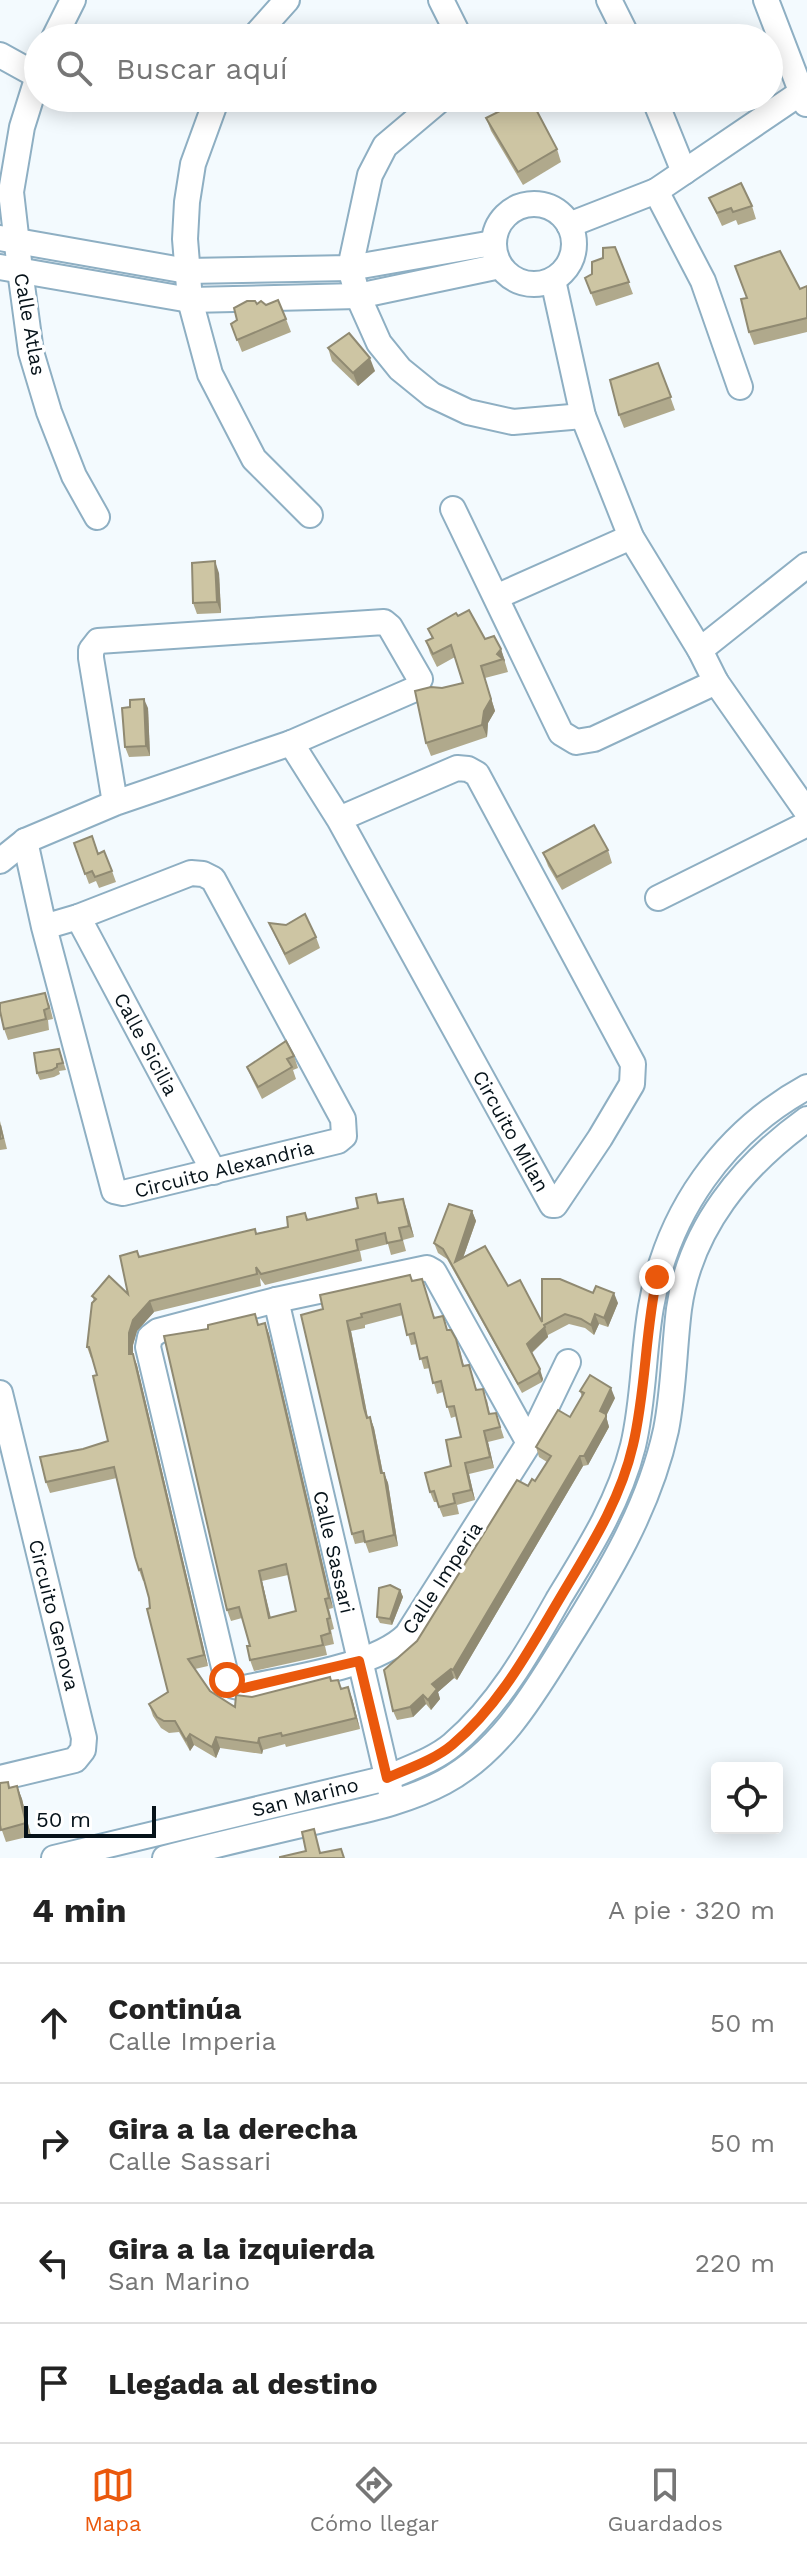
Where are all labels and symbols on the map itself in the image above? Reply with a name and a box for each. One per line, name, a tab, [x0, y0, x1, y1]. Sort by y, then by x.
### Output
street label: Calle Atlas	[9, 271, 51, 377]
street label: Calle Sicilia	[109, 988, 183, 1100]
street label: Circuito Milan	[468, 1066, 554, 1196]
street label: Circuito Alexandria	[132, 1135, 316, 1203]
route end	[639, 1259, 675, 1295]
street label: Calle Sassari	[308, 1488, 360, 1616]
street label: Calle Imperia	[397, 1517, 487, 1639]
street label: Circuito Genova	[24, 1537, 84, 1693]
route start	[209, 1662, 245, 1698]
street label: San Marino	[249, 1772, 361, 1822]
scale bar	[24, 1802, 156, 1838]

